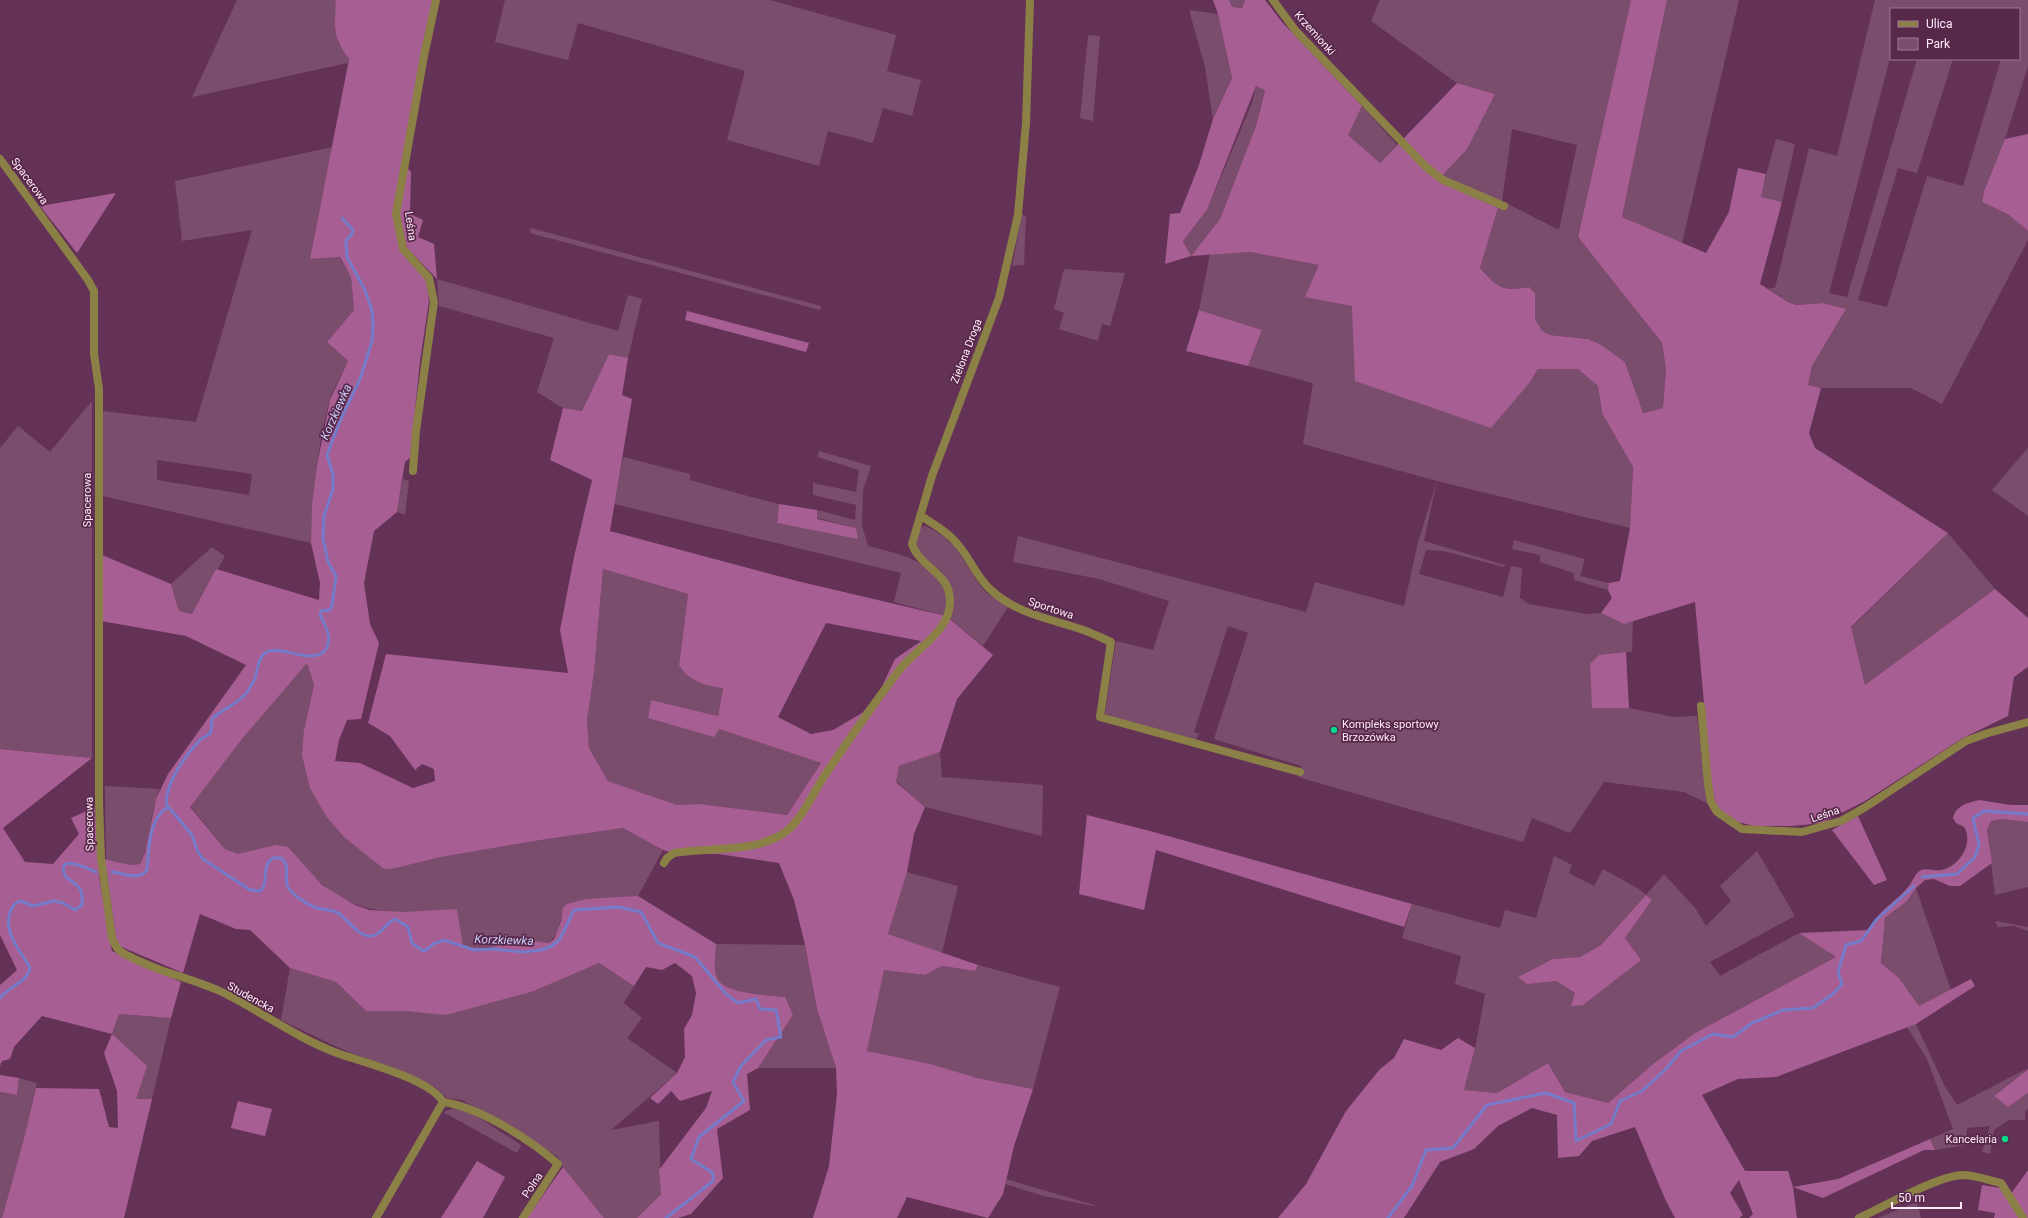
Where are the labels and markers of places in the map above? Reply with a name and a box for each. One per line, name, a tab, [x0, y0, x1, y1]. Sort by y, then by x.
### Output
place label: Kompleks sportowy Brzozówka	[1342, 718, 1439, 744]
marker: Kompleks sportowy Brzozówka	[1329, 725, 1339, 735]
place label: Kancelaria	[1945, 1133, 1997, 1146]
marker: Kancelaria	[2000, 1134, 2010, 1144]

